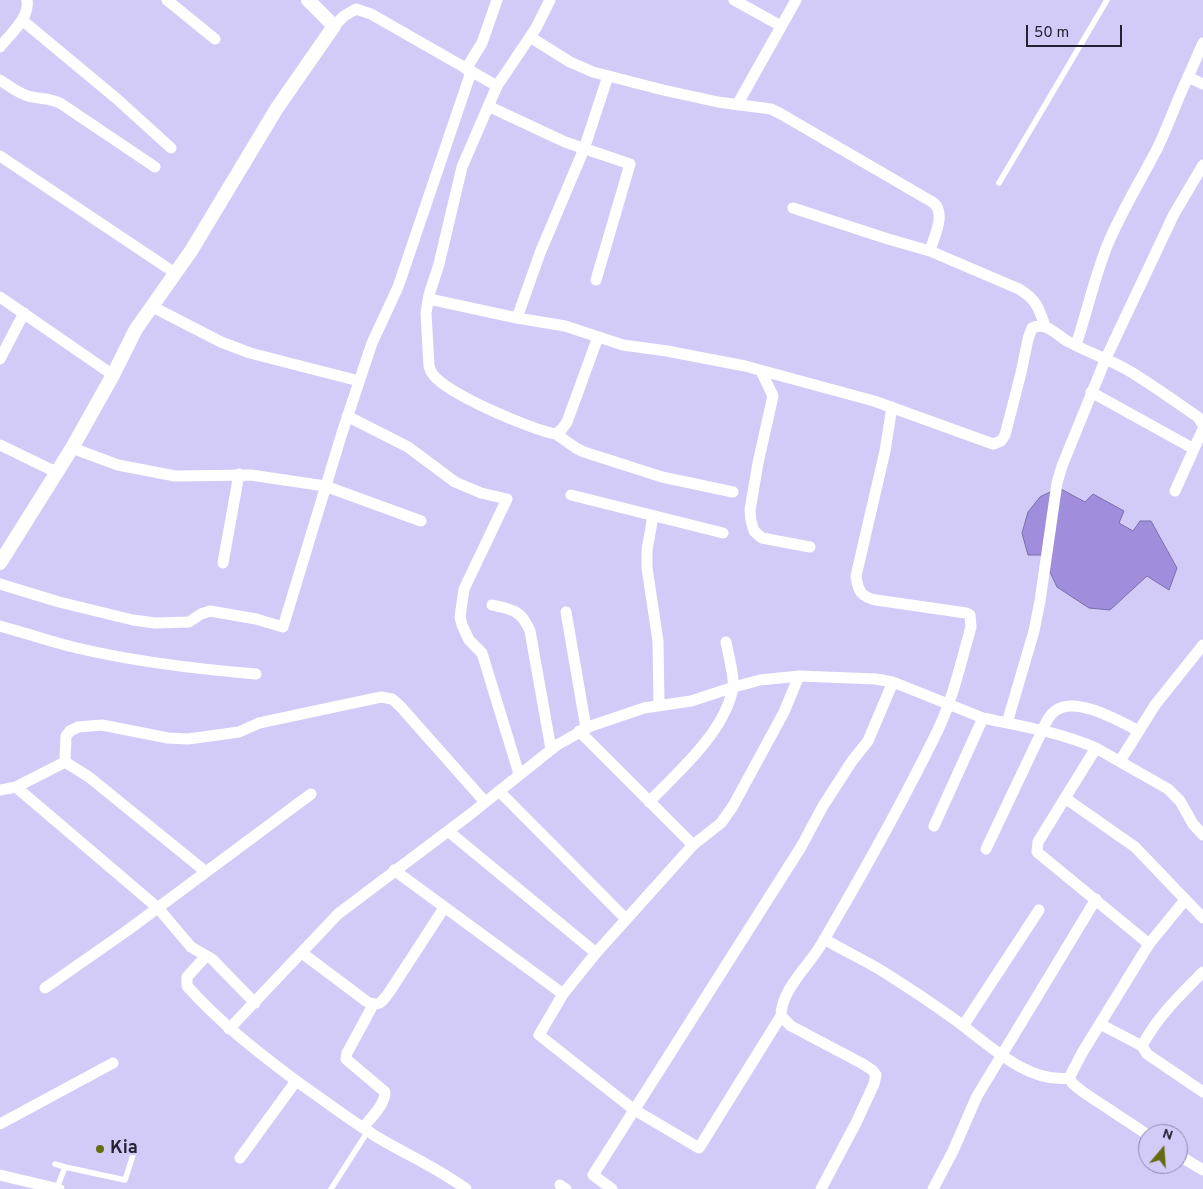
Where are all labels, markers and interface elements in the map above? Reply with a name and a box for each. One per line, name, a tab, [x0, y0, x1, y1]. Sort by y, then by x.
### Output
scale bar	[1028, 15, 1124, 47]
text: 50 m	[1034, 24, 1069, 43]
north arrow	[1138, 1124, 1188, 1174]
text: N	[1160, 1126, 1175, 1145]
place label: Kia	[110, 1138, 138, 1160]
marker: Kia	[94, 1143, 106, 1155]

